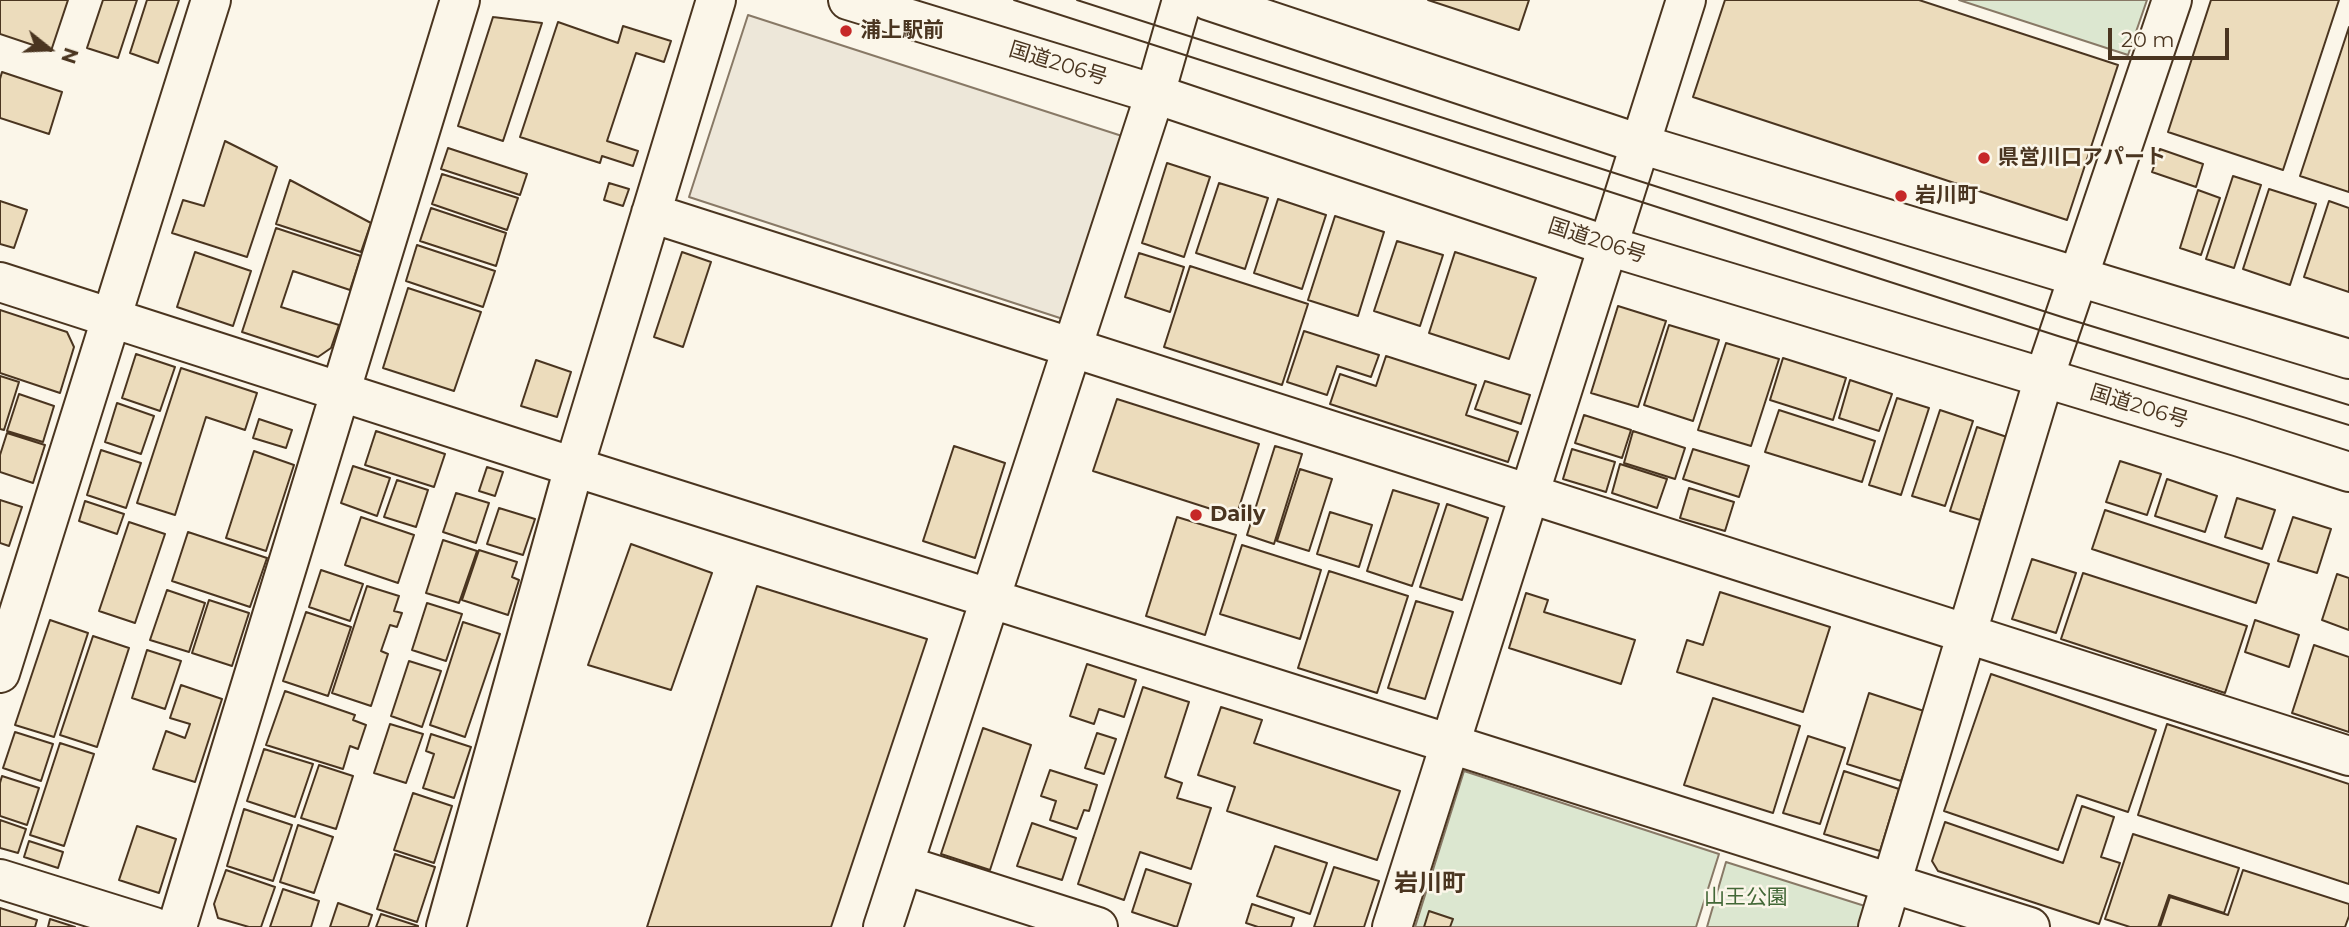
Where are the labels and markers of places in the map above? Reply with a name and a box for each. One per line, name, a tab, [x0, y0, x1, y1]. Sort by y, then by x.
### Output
place label: 浦上駅前	[860, 18, 944, 44]
marker: 浦上駅前	[838, 23, 854, 39]
place label: 県営川口アパート	[1998, 145, 2166, 171]
marker: 県営川口アパート	[1976, 150, 1992, 166]
place label: 岩川町	[1915, 183, 1978, 209]
marker: 岩川町	[1893, 188, 1909, 204]
place label: Daily	[1210, 502, 1266, 528]
marker: Daily	[1188, 507, 1204, 523]

